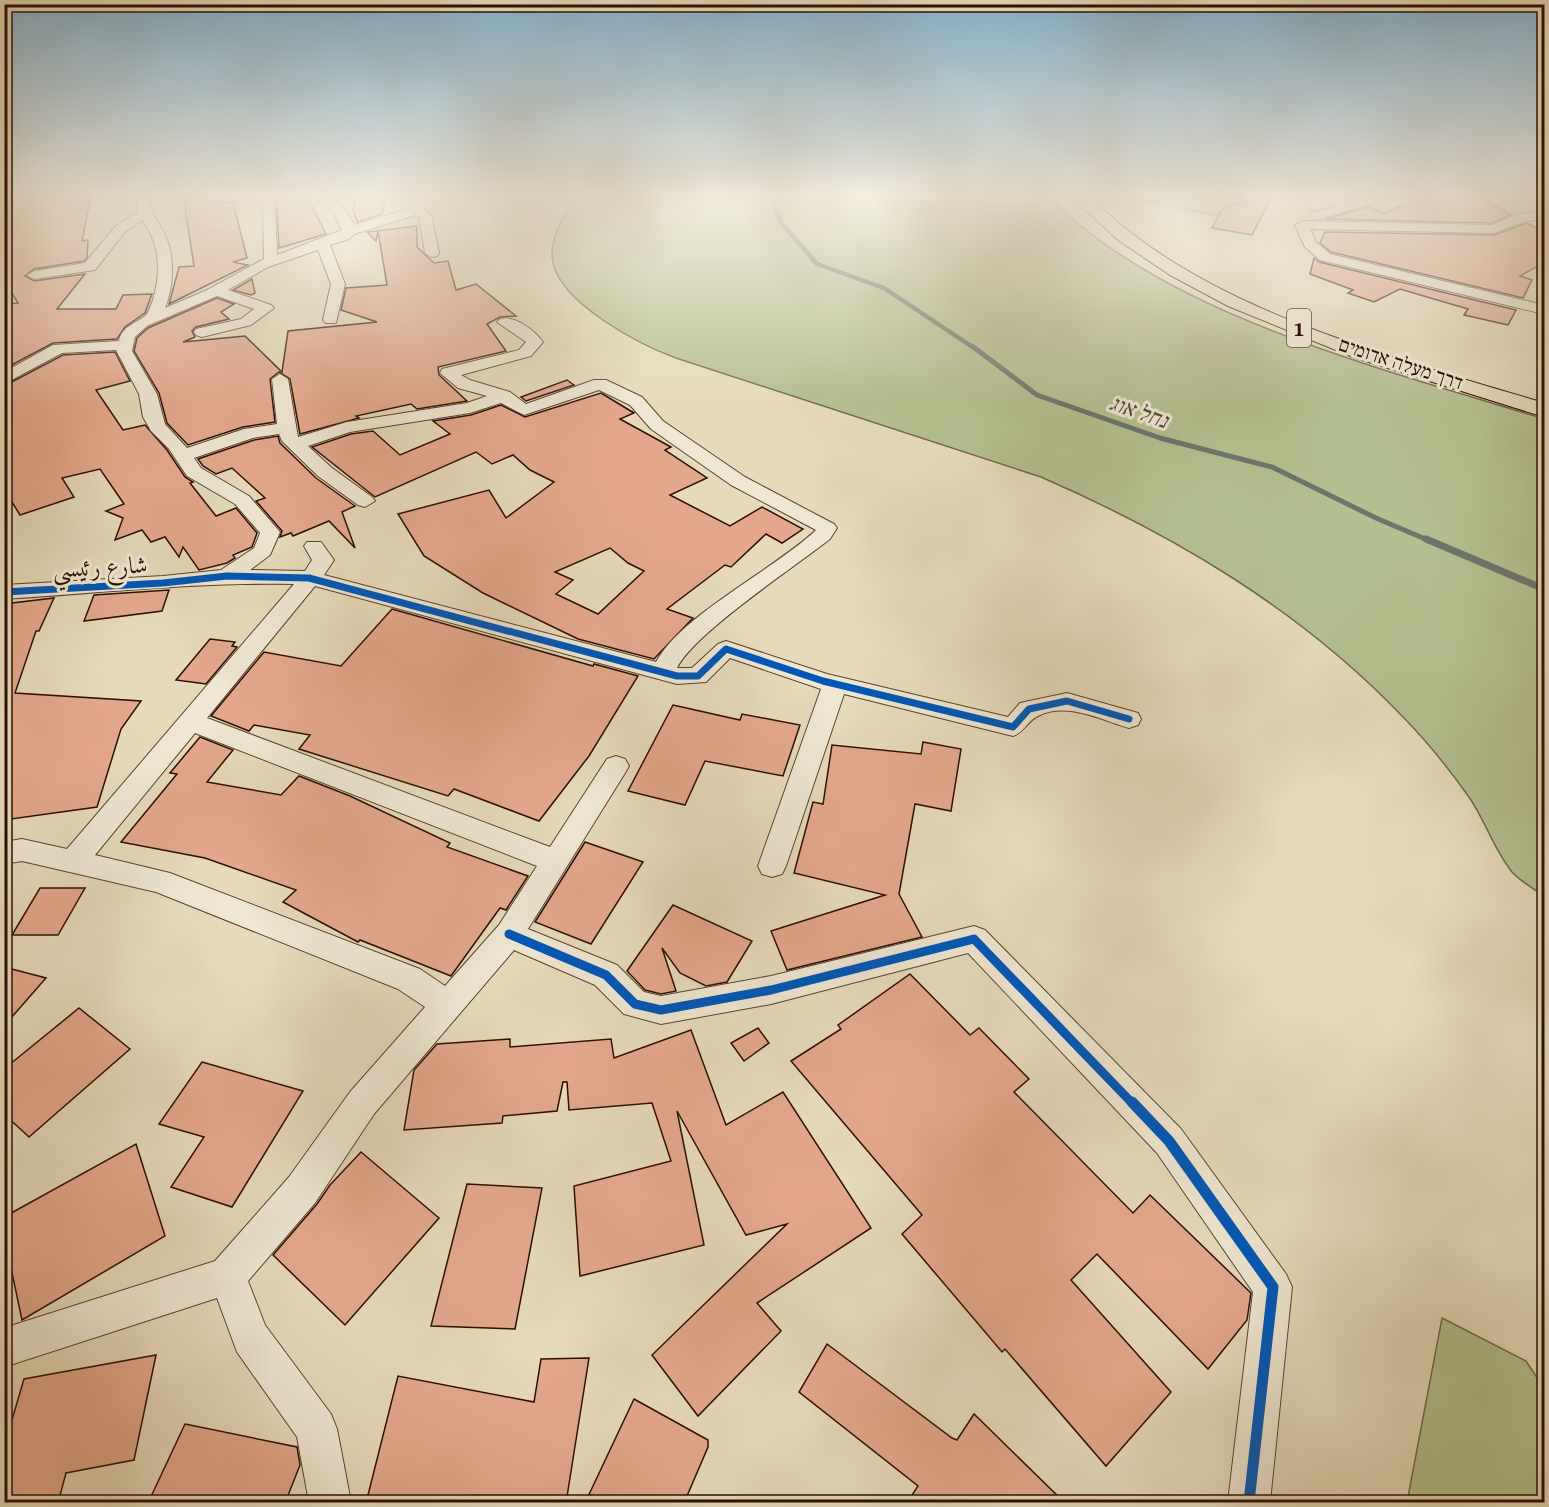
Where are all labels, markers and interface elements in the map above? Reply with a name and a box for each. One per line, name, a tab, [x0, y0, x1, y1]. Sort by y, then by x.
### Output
road number: 1	[1287, 309, 1311, 347]
street label: דרך מעלה אדומים	[1335, 329, 1467, 396]
water label: נחל אוג	[1106, 386, 1174, 436]
street label: شارع رئيسي	[52, 547, 148, 591]

